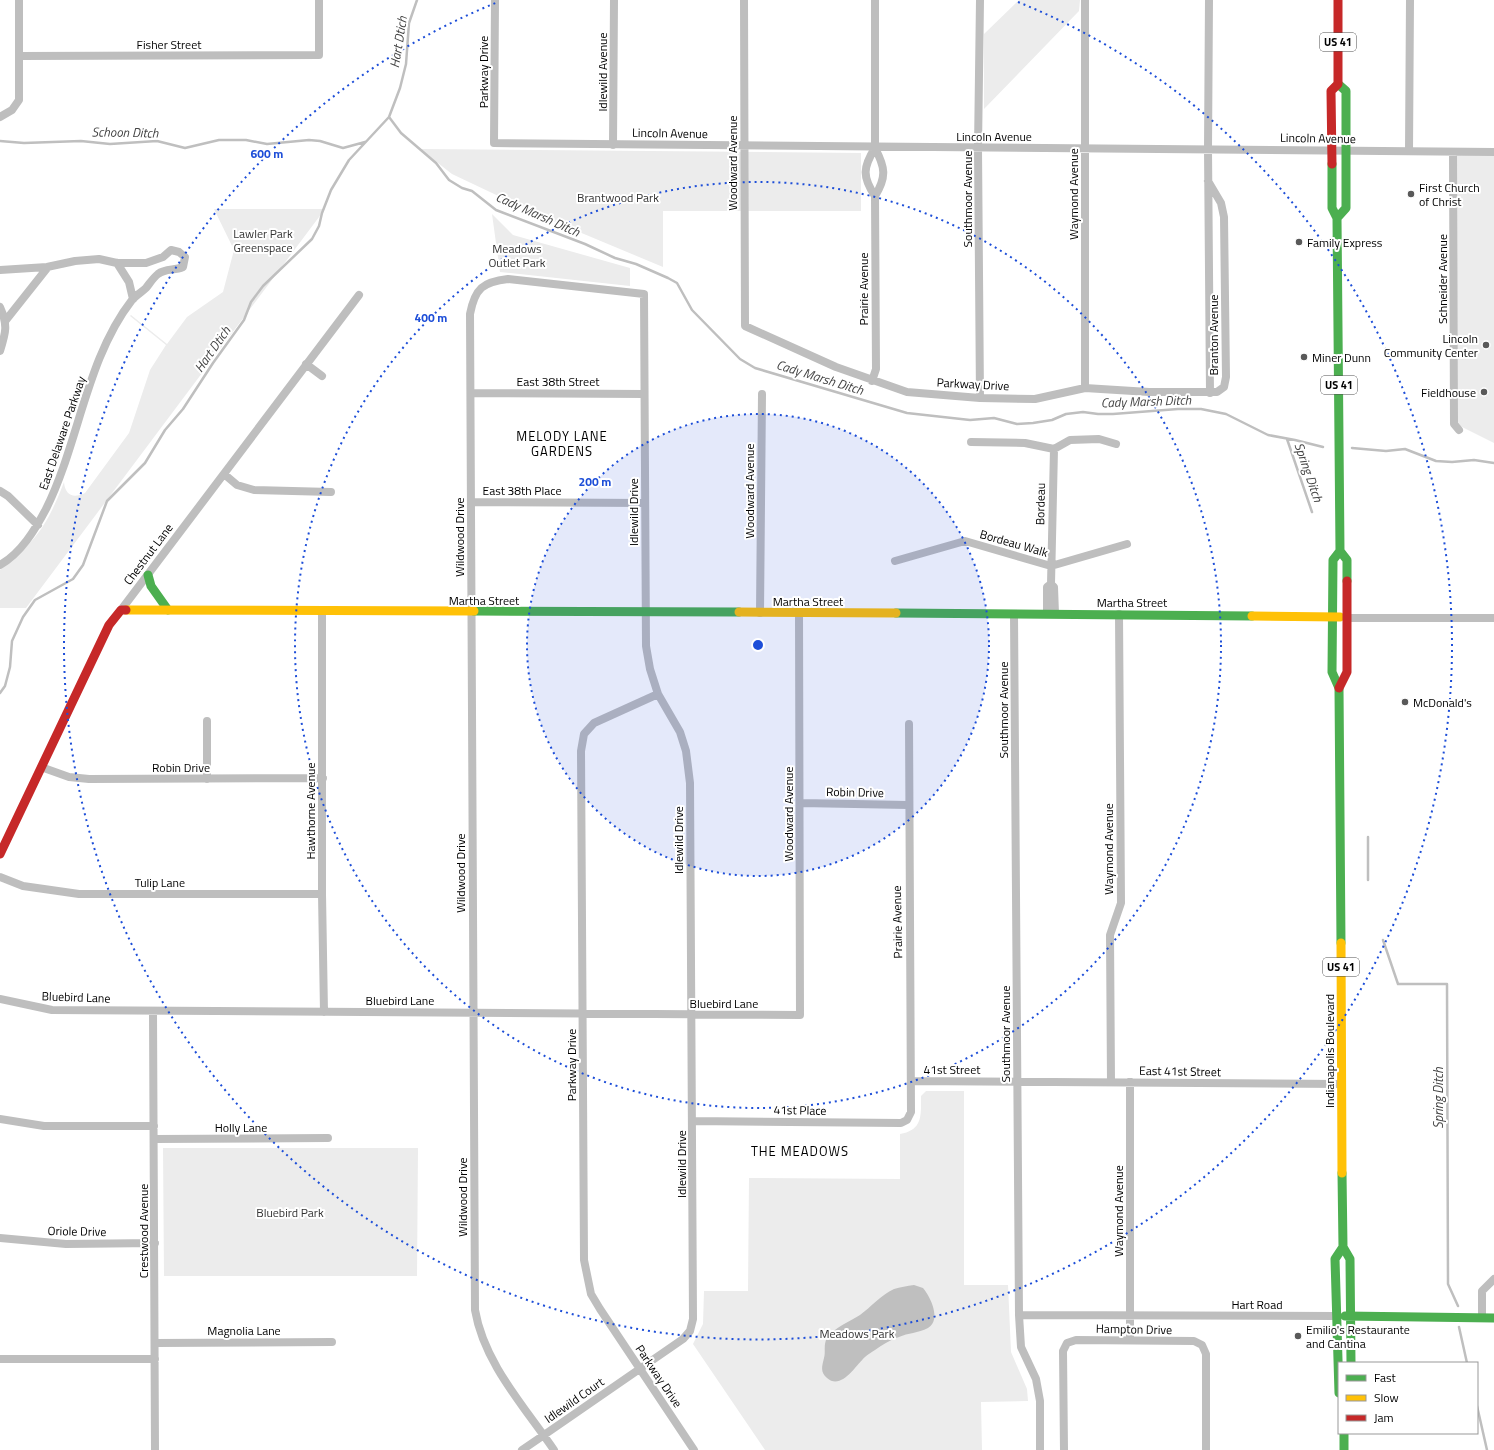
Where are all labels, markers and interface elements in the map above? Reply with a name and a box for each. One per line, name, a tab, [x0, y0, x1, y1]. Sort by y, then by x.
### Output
water label: Hart Dtich	[384, 14, 412, 69]
street label: Idlewild Avenue	[593, 32, 612, 112]
road number: US 41	[1320, 33, 1356, 51]
street label: Fisher Street	[137, 35, 202, 54]
street label: Parkway Drive	[474, 36, 493, 108]
street label: Woodward Avenue	[723, 115, 742, 211]
water label: Schoon Ditch	[91, 121, 159, 143]
street label: Lincoln Avenue	[632, 123, 708, 143]
street label: Lincoln Avenue	[956, 127, 1032, 146]
street label: Lincoln Avenue	[1280, 128, 1356, 148]
text: 600 m	[251, 144, 283, 163]
street label: Waymond Avenue	[1064, 148, 1083, 240]
street label: Southmoor Avenue	[958, 151, 977, 247]
place label: First Church of Christ	[1419, 178, 1480, 211]
water label: Cady Marsh Ditch	[493, 187, 584, 242]
park label: Brantwood Park	[577, 188, 659, 207]
marker: First Church of Christ	[1406, 189, 1416, 199]
park label: Lawler Park Greenspace	[233, 224, 293, 257]
place label: Family Express	[1307, 233, 1383, 252]
street label: Schneider Avenue	[1433, 234, 1452, 324]
marker: Family Express	[1294, 237, 1304, 247]
park label: Meadows Outlet Park	[488, 239, 546, 272]
street label: Prairie Avenue	[854, 253, 873, 325]
street label: Branton Avenue	[1204, 294, 1223, 376]
text: 400 m	[415, 308, 447, 327]
water label: Hart Dtich	[189, 322, 235, 376]
place label: Lincoln Community Center	[1384, 329, 1478, 362]
marker: Lincoln Community Center	[1481, 340, 1491, 350]
place label: Miner Dunn	[1312, 348, 1371, 367]
marker: Miner Dunn	[1299, 352, 1309, 362]
water label: Cady Marsh Ditch	[774, 354, 867, 400]
street label: East 38th Street	[517, 372, 600, 391]
street label: East Delaware Parkway	[34, 373, 90, 492]
street label: Parkway Drive	[936, 373, 1010, 395]
road number: US 41	[1321, 376, 1357, 394]
place label: Fieldhouse	[1421, 383, 1476, 402]
marker: Fieldhouse	[1479, 387, 1489, 397]
water label: Cady Marsh Ditch	[1101, 389, 1192, 413]
district label: MELODY LANE GARDENS	[516, 426, 608, 461]
water label: Spring Ditch	[1290, 440, 1329, 505]
street label: Woodward Avenue	[740, 443, 759, 539]
text: 200 m	[579, 472, 611, 491]
street label: Idlewild Drive	[624, 478, 643, 546]
street label: East 38th Place	[483, 481, 561, 500]
street label: Bordeau	[1030, 483, 1050, 525]
street label: Wildwood Drive	[450, 497, 469, 577]
street label: Chestnut Lane	[119, 519, 177, 589]
street label: Bordeau Walk	[978, 524, 1051, 562]
street label: Martha Street	[449, 591, 520, 610]
street label: Martha Street	[773, 592, 844, 611]
street label: Martha Street	[1097, 593, 1168, 612]
centre of rings	[751, 638, 765, 652]
street label: Southmoor Avenue	[994, 662, 1013, 758]
place label: McDonald's	[1413, 693, 1472, 712]
marker: McDonald's	[1400, 697, 1410, 707]
street label: Robin Drive	[152, 758, 210, 777]
street label: Hawthorne Avenue	[301, 762, 320, 860]
street label: Woodward Avenue	[779, 766, 798, 862]
street label: Robin Drive	[826, 782, 884, 802]
street label: Waymond Avenue	[1099, 803, 1118, 895]
street label: Idlewild Drive	[669, 806, 688, 874]
street label: Wildwood Drive	[451, 833, 470, 913]
street label: Tulip Lane	[135, 873, 185, 892]
street label: Prairie Avenue	[887, 885, 907, 959]
road number: US 41	[1323, 958, 1359, 976]
street label: Bluebird Lane	[41, 986, 111, 1008]
street label: Southmoor Avenue	[996, 986, 1015, 1082]
street label: Bluebird Lane	[366, 991, 434, 1010]
street label: Bluebird Lane	[690, 994, 758, 1013]
street label: Indianapolis Boulevard	[1320, 994, 1339, 1108]
street label: Parkway Drive	[562, 1029, 581, 1101]
street label: 41st Street	[924, 1060, 981, 1079]
street label: East 41st Street	[1139, 1061, 1222, 1081]
water label: Spring Ditch	[1428, 1067, 1448, 1129]
street label: 41st Place	[773, 1100, 827, 1120]
street label: Holly Lane	[215, 1118, 267, 1137]
street label: Idlewild Drive	[672, 1130, 691, 1198]
district label: THE MEADOWS	[751, 1141, 849, 1161]
street label: Wildwood Drive	[453, 1157, 472, 1237]
street label: Waymond Avenue	[1109, 1165, 1128, 1257]
street label: Crestwood Avenue	[134, 1184, 153, 1278]
park label: Bluebird Park	[256, 1203, 324, 1222]
street label: Oriole Drive	[47, 1221, 107, 1241]
street label: Hart Road	[1231, 1295, 1283, 1314]
street label: Hampton Drive	[1096, 1319, 1172, 1339]
place label: Emilio's Restaurante and Cantina	[1306, 1320, 1410, 1353]
street label: Magnolia Lane	[207, 1321, 281, 1340]
park label: Meadows Park	[819, 1324, 895, 1343]
marker: Emilio's Restaurante and Cantina	[1293, 1331, 1303, 1341]
street label: Parkway Drive	[631, 1341, 687, 1411]
legend	[1338, 1362, 1478, 1434]
text: Fast	[1374, 1368, 1397, 1387]
street label: Idlewild Court	[540, 1372, 608, 1428]
text: Slow	[1374, 1388, 1399, 1407]
text: Jam	[1374, 1408, 1394, 1427]

